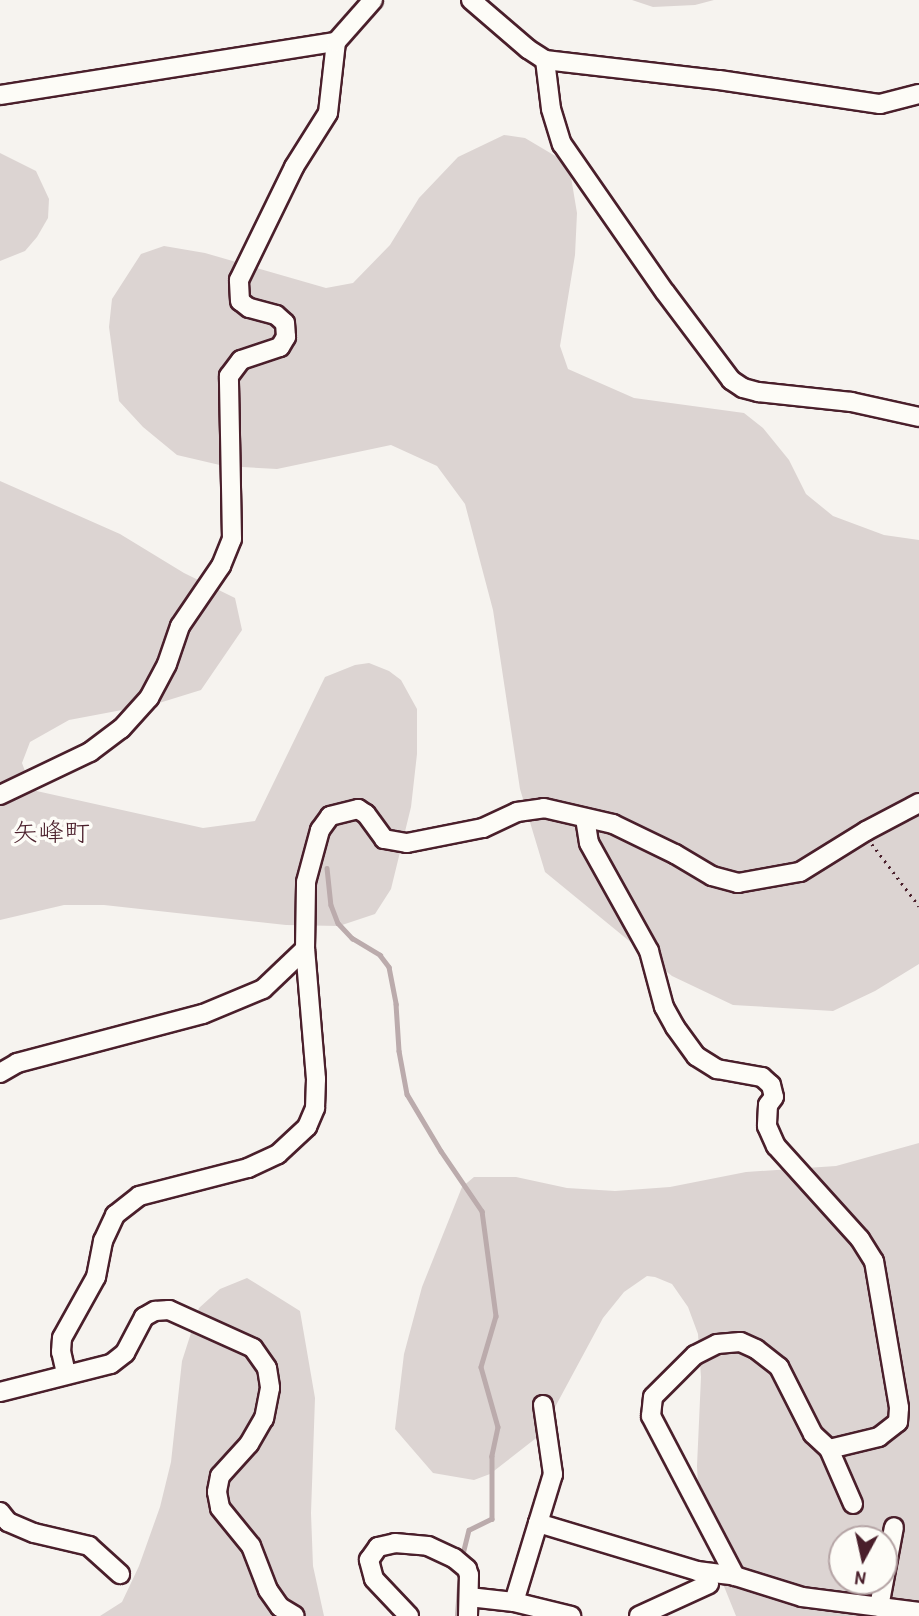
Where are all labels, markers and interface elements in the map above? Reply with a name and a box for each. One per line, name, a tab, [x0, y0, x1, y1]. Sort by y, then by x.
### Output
district label: 矢峰町	[12, 816, 90, 848]
north arrow	[828, 1525, 898, 1595]
text: N	[854, 1565, 867, 1592]

